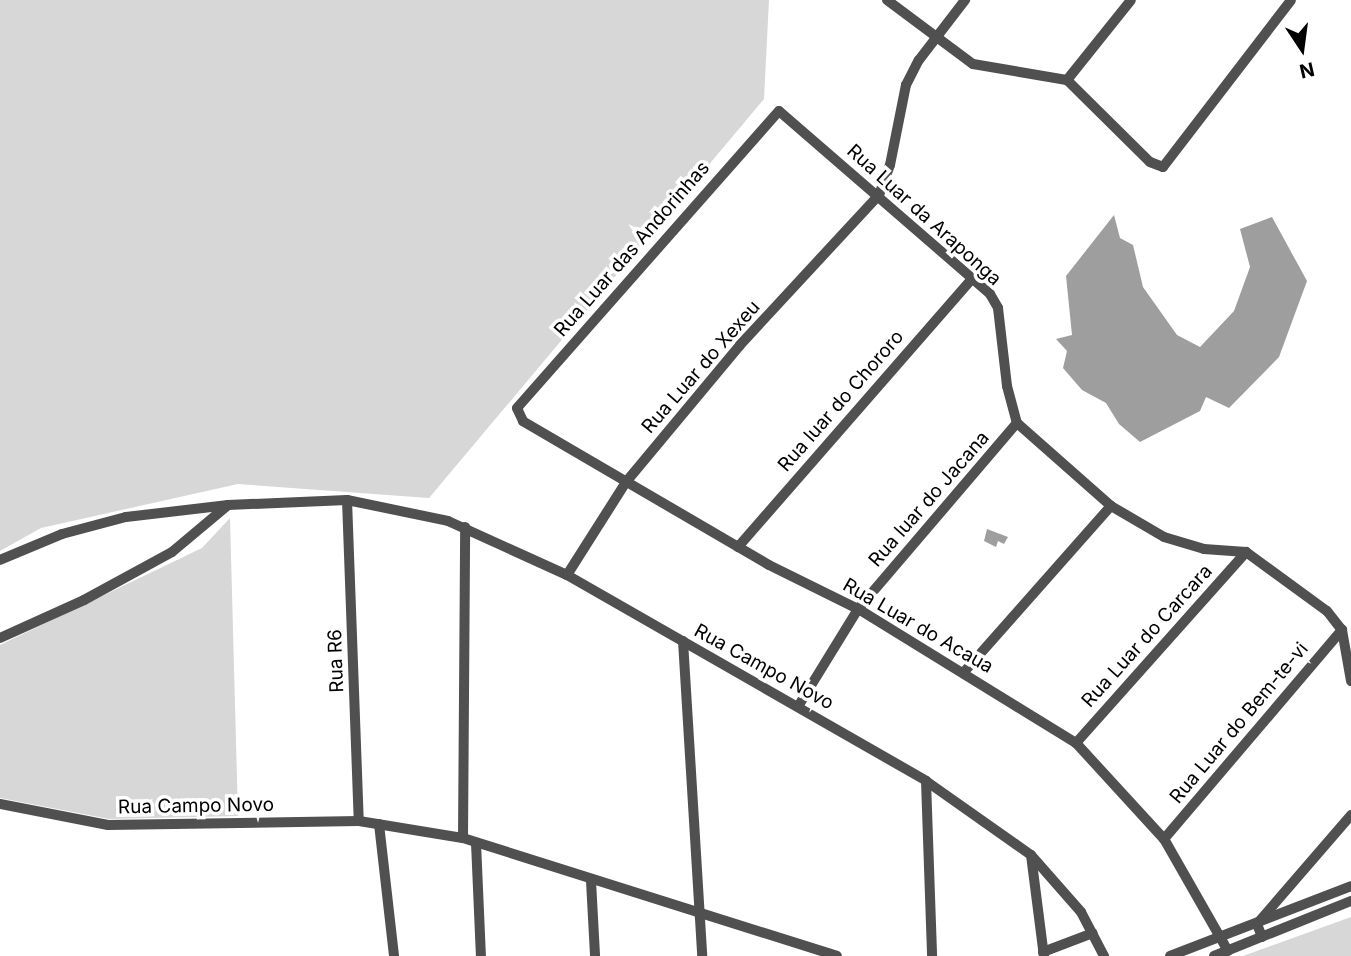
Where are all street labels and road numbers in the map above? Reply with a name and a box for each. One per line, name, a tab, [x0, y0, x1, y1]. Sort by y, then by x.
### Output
street label: Rua Luar da Araponga	[842, 140, 1006, 290]
street label: Rua Luar das Andorinhas	[550, 157, 714, 341]
street label: Rua Luar do Xexeu	[637, 296, 765, 438]
street label: Rua luar do Chororo	[773, 326, 909, 476]
street label: Rua luar do Jacana	[864, 427, 994, 571]
street label: Rua Luar do Carcara	[1077, 560, 1217, 712]
street label: Rua Luar do Acaua	[839, 574, 997, 678]
street label: Rua Campo Novo	[690, 619, 838, 715]
street label: Rua R6	[323, 629, 349, 693]
street label: Rua Luar do Bem-te-vi	[1165, 638, 1313, 808]
street label: Rua Campo Novo	[118, 793, 274, 819]

